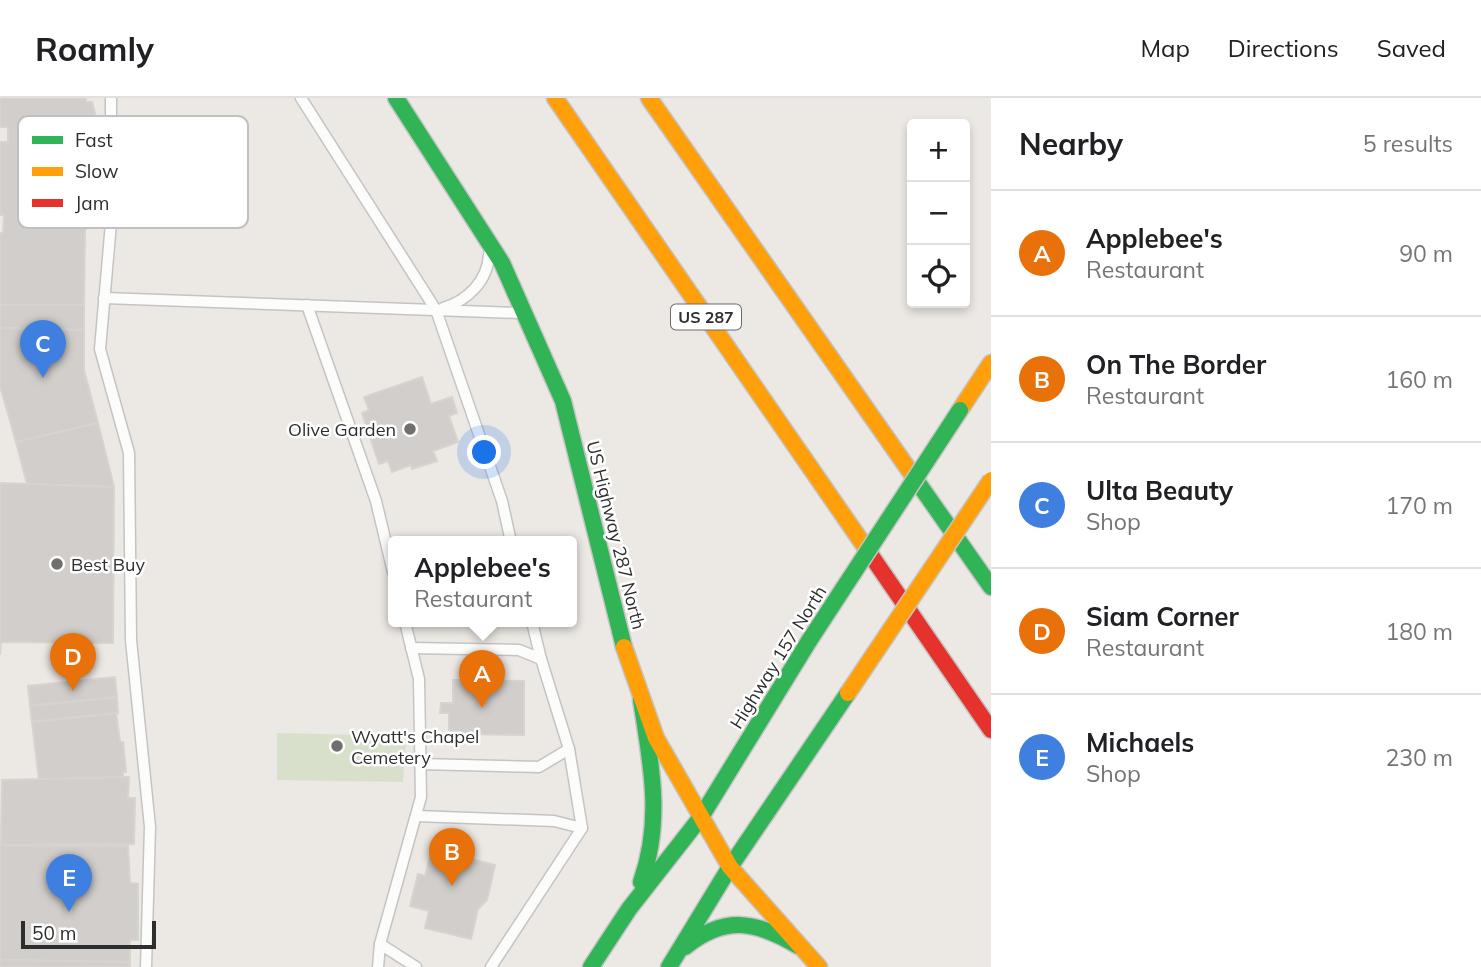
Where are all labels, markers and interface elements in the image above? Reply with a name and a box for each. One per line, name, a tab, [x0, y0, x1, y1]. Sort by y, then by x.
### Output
text: Roamly	[35, 28, 154, 69]
text: Map	[1140, 33, 1190, 63]
text: Directions	[1228, 33, 1339, 63]
text: Saved	[1377, 33, 1446, 63]
legend	[18, 116, 248, 228]
map controls	[907, 119, 970, 308]
button: +	[907, 119, 970, 182]
text: Nearby	[1019, 125, 1123, 163]
text: Fast	[75, 128, 113, 152]
text: 5 results	[1363, 129, 1453, 158]
text: Slow	[75, 159, 119, 183]
button: −	[907, 182, 970, 245]
text: Jam	[75, 191, 109, 215]
text: Applebee's	[1086, 222, 1223, 255]
text: A	[1033, 239, 1051, 268]
text: 90 m	[1399, 239, 1453, 268]
button: locate	[907, 245, 970, 308]
text: Restaurant	[1086, 255, 1204, 284]
road number: US 287	[671, 304, 741, 330]
pin: C	[20, 320, 66, 378]
text: On The Border	[1086, 348, 1266, 381]
text: B	[1034, 365, 1050, 394]
text: 160 m	[1385, 365, 1453, 394]
text: Restaurant	[1086, 381, 1204, 410]
place label: Olive Garden	[288, 418, 396, 441]
marker: Olive Garden	[402, 421, 418, 437]
your location	[467, 435, 501, 469]
street label: US Highway 287 North	[581, 438, 651, 632]
text: Ulta Beauty	[1086, 474, 1233, 507]
text: C	[1034, 491, 1050, 520]
text: 170 m	[1385, 491, 1453, 520]
text: Shop	[1086, 507, 1141, 536]
popup	[388, 536, 577, 627]
text: Applebee's	[414, 551, 551, 584]
place label: Best Buy	[71, 553, 145, 576]
marker: Best Buy	[49, 556, 65, 572]
street label: Highway 157 North	[725, 581, 831, 733]
text: Restaurant	[414, 584, 532, 613]
text: Siam Corner	[1086, 600, 1239, 633]
text: D	[1033, 617, 1051, 646]
text: 180 m	[1385, 617, 1453, 646]
pin: D	[50, 633, 96, 691]
text: Restaurant	[1086, 633, 1204, 662]
pin: A	[459, 650, 505, 708]
place label: Wyatt's Chapel Cemetery	[351, 725, 479, 769]
text: Michaels	[1086, 726, 1194, 759]
marker: Wyatt's Chapel Cemetery	[329, 738, 345, 754]
text: E	[1035, 743, 1049, 772]
text: 230 m	[1385, 743, 1453, 772]
text: Shop	[1086, 759, 1141, 788]
pin: B	[429, 828, 475, 886]
pin: E	[46, 854, 92, 912]
scale bar	[21, 918, 156, 950]
text: 50 m	[32, 921, 76, 945]

